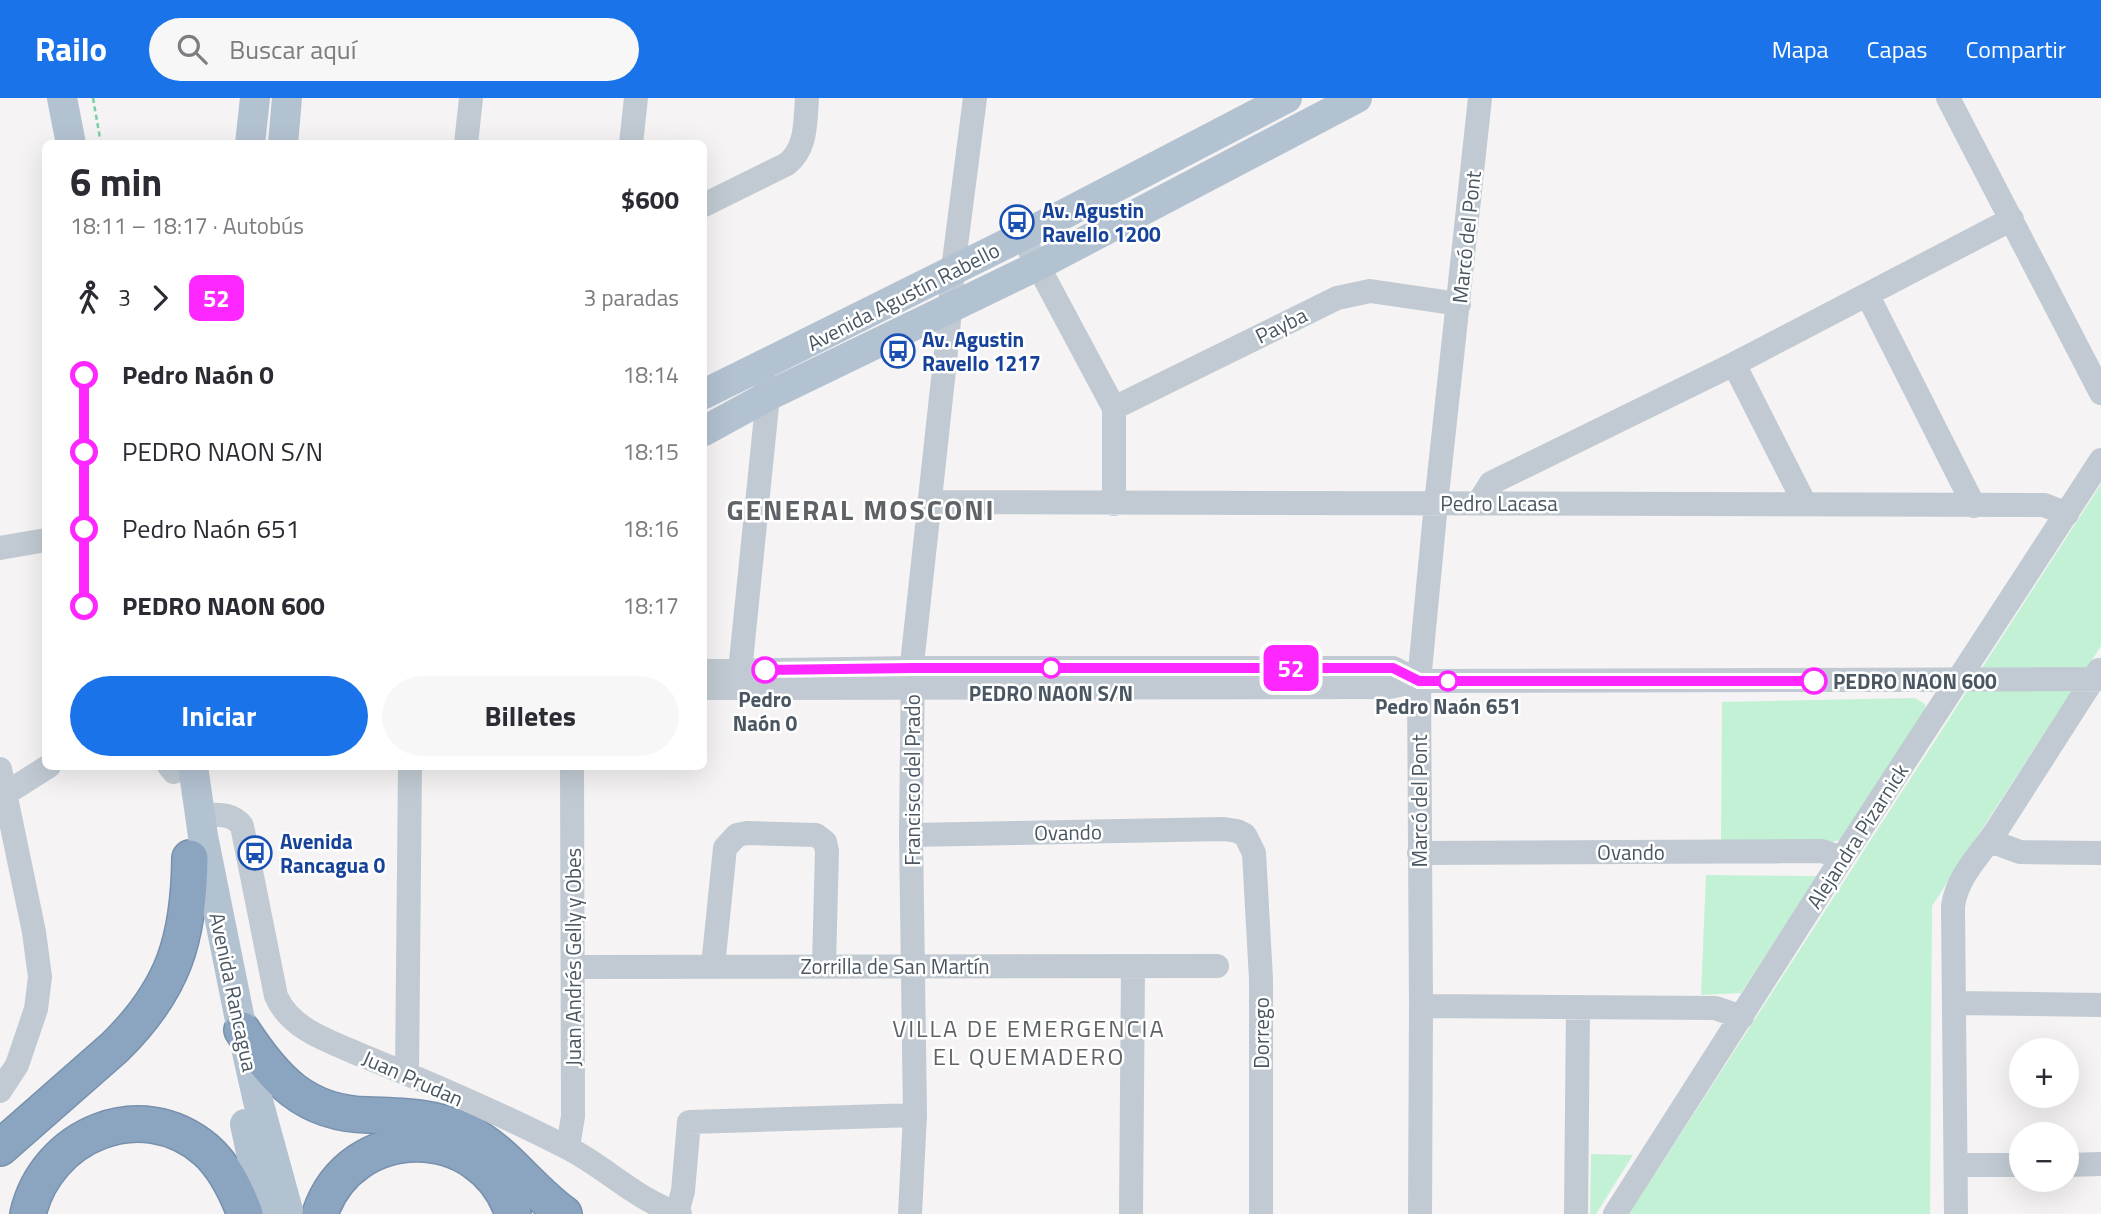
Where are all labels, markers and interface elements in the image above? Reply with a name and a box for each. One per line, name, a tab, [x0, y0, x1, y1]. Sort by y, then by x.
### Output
search box	[149, 18, 639, 81]
text: Railo	[35, 24, 107, 74]
icon: search	[173, 30, 211, 68]
text: Buscar aquí	[229, 30, 356, 69]
text: Mapa	[1772, 31, 1829, 67]
text: Capas	[1867, 31, 1927, 67]
text: Compartir	[1965, 31, 2066, 67]
text: 6 min	[70, 153, 162, 211]
street label: Marcó del Pont	[1443, 168, 1489, 305]
text: $600	[621, 180, 679, 219]
place label: Av. Agustin Ravello 1200	[1042, 194, 1161, 250]
bus stop icon: Av. Agustin Ravello 1200	[998, 203, 1036, 241]
text: 18:11 – 18:17 · Autobús	[70, 208, 304, 243]
street label: Avenida Agustín Rabello	[801, 233, 1005, 359]
icon: walk	[70, 279, 108, 317]
icon: forward	[141, 279, 179, 317]
text: 3	[118, 280, 131, 315]
text: 52	[203, 280, 230, 316]
text: 3 paradas	[584, 280, 679, 315]
street label: Payba	[1250, 298, 1313, 351]
place label: Av. Agustin Ravello 1217	[922, 323, 1041, 379]
bus stop icon: Av. Agustin Ravello 1217	[879, 332, 917, 370]
text: Pedro Naón 0	[122, 355, 274, 394]
text: 18:14	[622, 357, 679, 392]
text: PEDRO NAON S/N	[122, 432, 323, 471]
text: 18:15	[622, 434, 679, 469]
street label: Pedro Lacasa	[1440, 487, 1558, 519]
district label: GENERAL MOSCONI	[726, 488, 996, 531]
text: Pedro Naón 651	[122, 509, 300, 548]
text: 18:16	[622, 511, 679, 546]
text: PEDRO NAON 600	[122, 586, 325, 625]
text: 18:17	[622, 588, 679, 623]
line badge: 52	[1260, 645, 1322, 691]
text: 52	[1278, 650, 1304, 686]
marker: Pedro Naón 0	[752, 657, 778, 683]
marker: PEDRO NAON S/N	[1041, 658, 1061, 678]
place label: PEDRO NAON 600	[1833, 665, 1997, 697]
marker: PEDRO NAON 600	[1801, 668, 1827, 694]
marker: Pedro Naón 651	[1438, 671, 1458, 691]
button: Iniciar	[70, 676, 368, 756]
button: Billetes	[382, 676, 679, 756]
place label: PEDRO NAON S/N	[969, 677, 1133, 709]
place label: Pedro Naón 0	[733, 683, 797, 739]
place label: Pedro Naón 651	[1375, 690, 1521, 722]
street label: Francisco del Prado	[896, 694, 928, 866]
street label: Marcó del Pont	[1403, 734, 1435, 868]
street label: Alejandra Pizarnick	[1798, 757, 1916, 915]
street label: Ovando	[1034, 815, 1102, 849]
place label: Avenida Rancagua 0	[280, 825, 386, 881]
bus stop icon: Avenida Rancagua 0	[236, 834, 274, 872]
street label: Ovando	[1597, 836, 1665, 868]
street label: Juan Andrés Gelly y Obes	[557, 848, 589, 1066]
street label: Avenida Rancagua	[202, 910, 267, 1075]
street label: Zorrilla de San Martín	[801, 950, 989, 982]
street label: Dorrego	[1245, 997, 1277, 1069]
district label: VILLA DE EMERGENCIA EL QUEMADERO	[892, 1010, 1166, 1074]
map controls	[2009, 1038, 2079, 1192]
button: +	[2009, 1038, 2079, 1108]
street label: Juan Prudan	[357, 1042, 469, 1114]
button: −	[2009, 1122, 2079, 1192]

